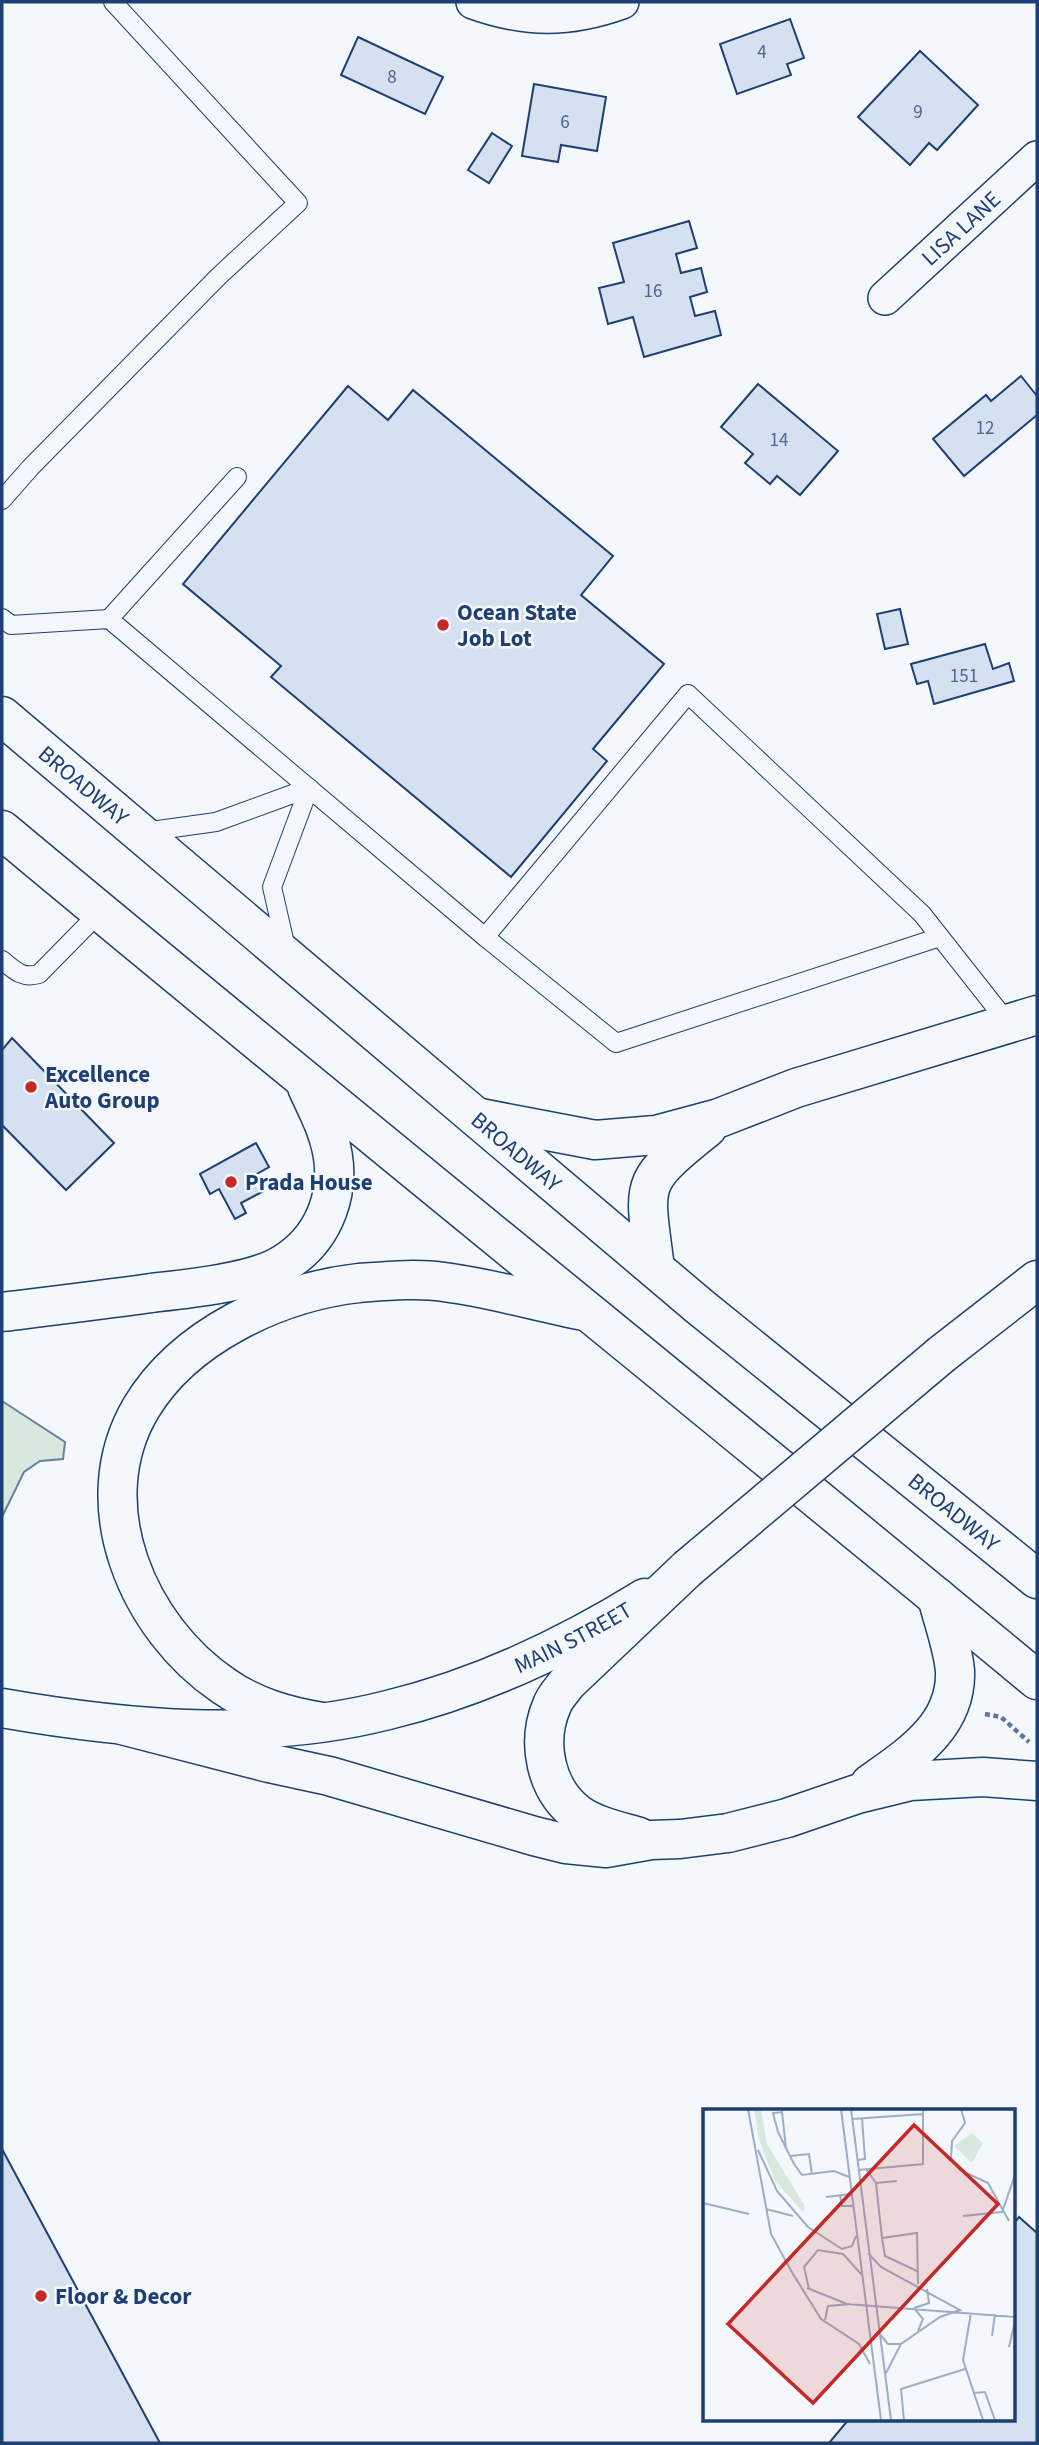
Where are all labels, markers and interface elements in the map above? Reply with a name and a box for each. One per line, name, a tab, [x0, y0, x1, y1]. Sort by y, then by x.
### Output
house number: 4	[757, 39, 767, 66]
house number: 8	[387, 64, 397, 91]
house number: 9	[913, 99, 923, 126]
house number: 6	[560, 109, 570, 136]
street label: LISA LANE	[914, 183, 1008, 274]
house number: 16	[644, 278, 662, 305]
house number: 12	[976, 415, 994, 442]
house number: 14	[770, 427, 788, 454]
place label: Ocean State Job Lot	[457, 596, 577, 655]
marker: Ocean State Job Lot	[435, 617, 451, 633]
house number: 151	[950, 663, 978, 690]
street label: BROADWAY	[31, 738, 136, 833]
place label: Excellence Auto Group	[44, 1058, 160, 1117]
marker: Excellence Auto Group	[23, 1079, 39, 1095]
street label: BROADWAY	[464, 1104, 569, 1200]
place label: Prada House	[245, 1166, 373, 1199]
marker: Prada House	[223, 1174, 239, 1190]
street label: BROADWAY	[901, 1465, 1007, 1560]
street label: MAIN STREET	[509, 1594, 638, 1682]
inset map	[703, 2109, 1014, 2420]
place label: Floor & Decor	[55, 2280, 192, 2313]
marker: Floor & Decor	[33, 2288, 49, 2304]

